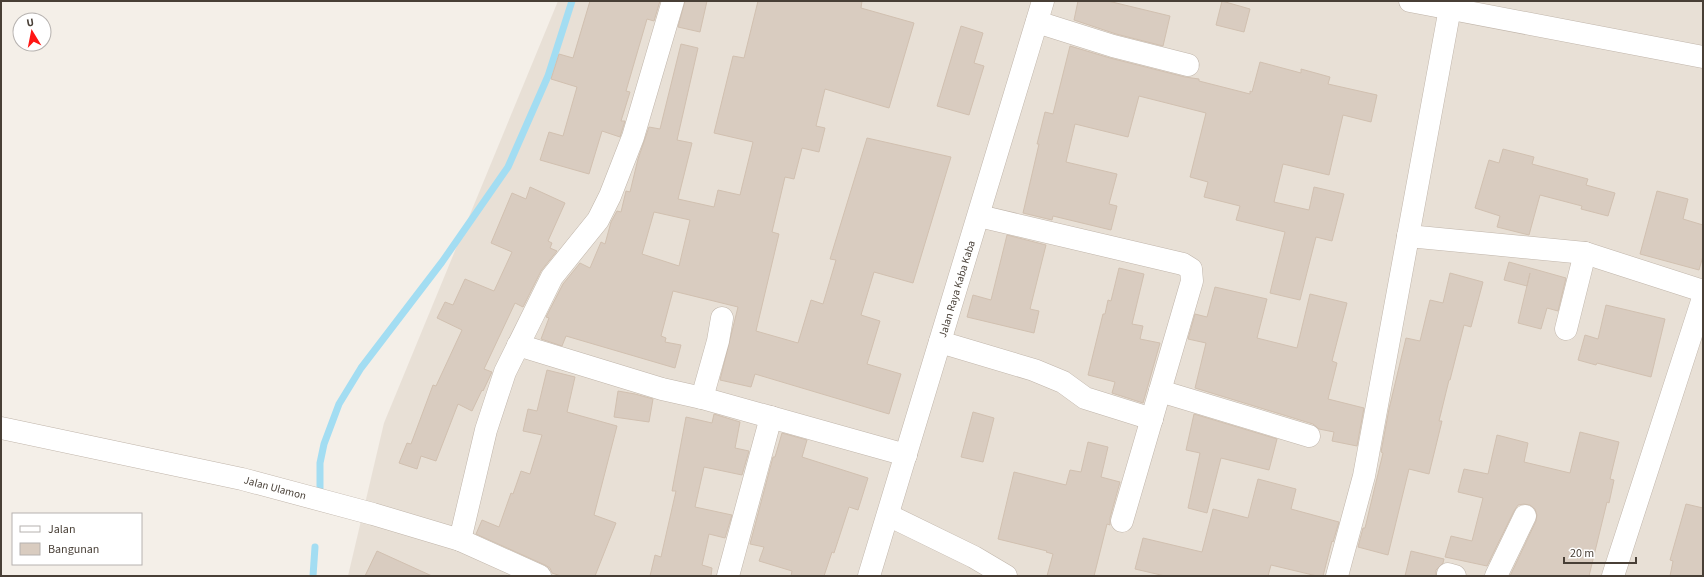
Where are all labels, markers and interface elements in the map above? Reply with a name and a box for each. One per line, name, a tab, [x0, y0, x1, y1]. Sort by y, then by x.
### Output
north arrow	[12, 12, 52, 52]
text: U	[25, 15, 35, 31]
street label: Jalan Raya Kaba Kaba	[935, 239, 979, 339]
street label: Jalan Ulamon	[242, 472, 308, 504]
legend	[12, 513, 142, 565]
text: Jalan	[48, 521, 75, 538]
scale bar	[1564, 539, 1636, 565]
text: Bangunan	[48, 541, 99, 558]
text: 20 m	[1570, 545, 1594, 562]

